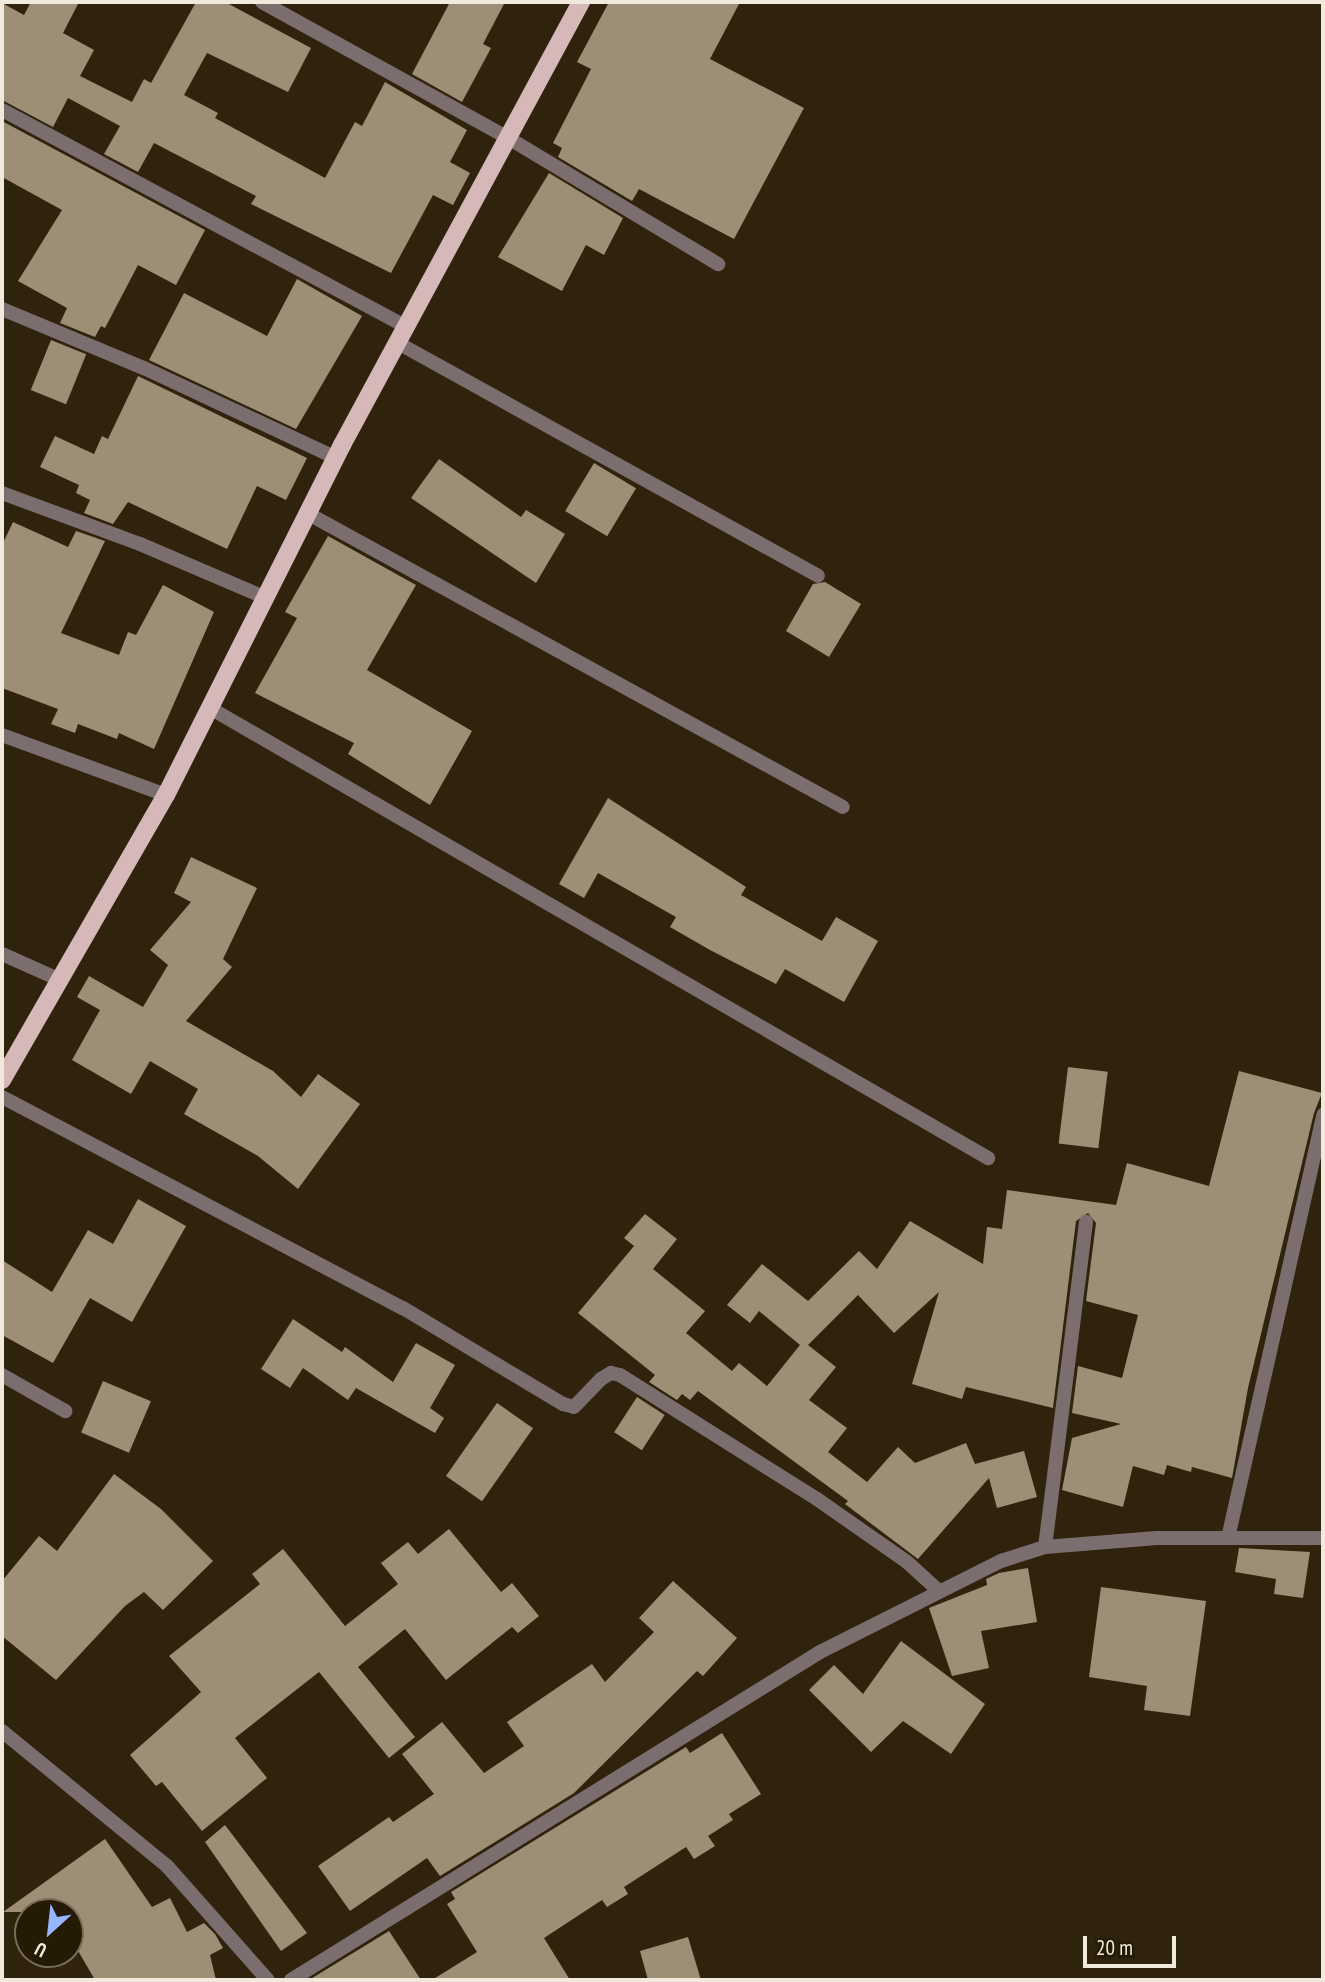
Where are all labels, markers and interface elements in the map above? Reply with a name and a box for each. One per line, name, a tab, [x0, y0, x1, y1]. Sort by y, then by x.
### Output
north arrow	[14, 1898, 84, 1968]
scale bar	[1087, 1923, 1180, 1967]
text: 20 m	[1096, 1934, 1133, 1961]
text: U	[31, 1937, 50, 1963]

